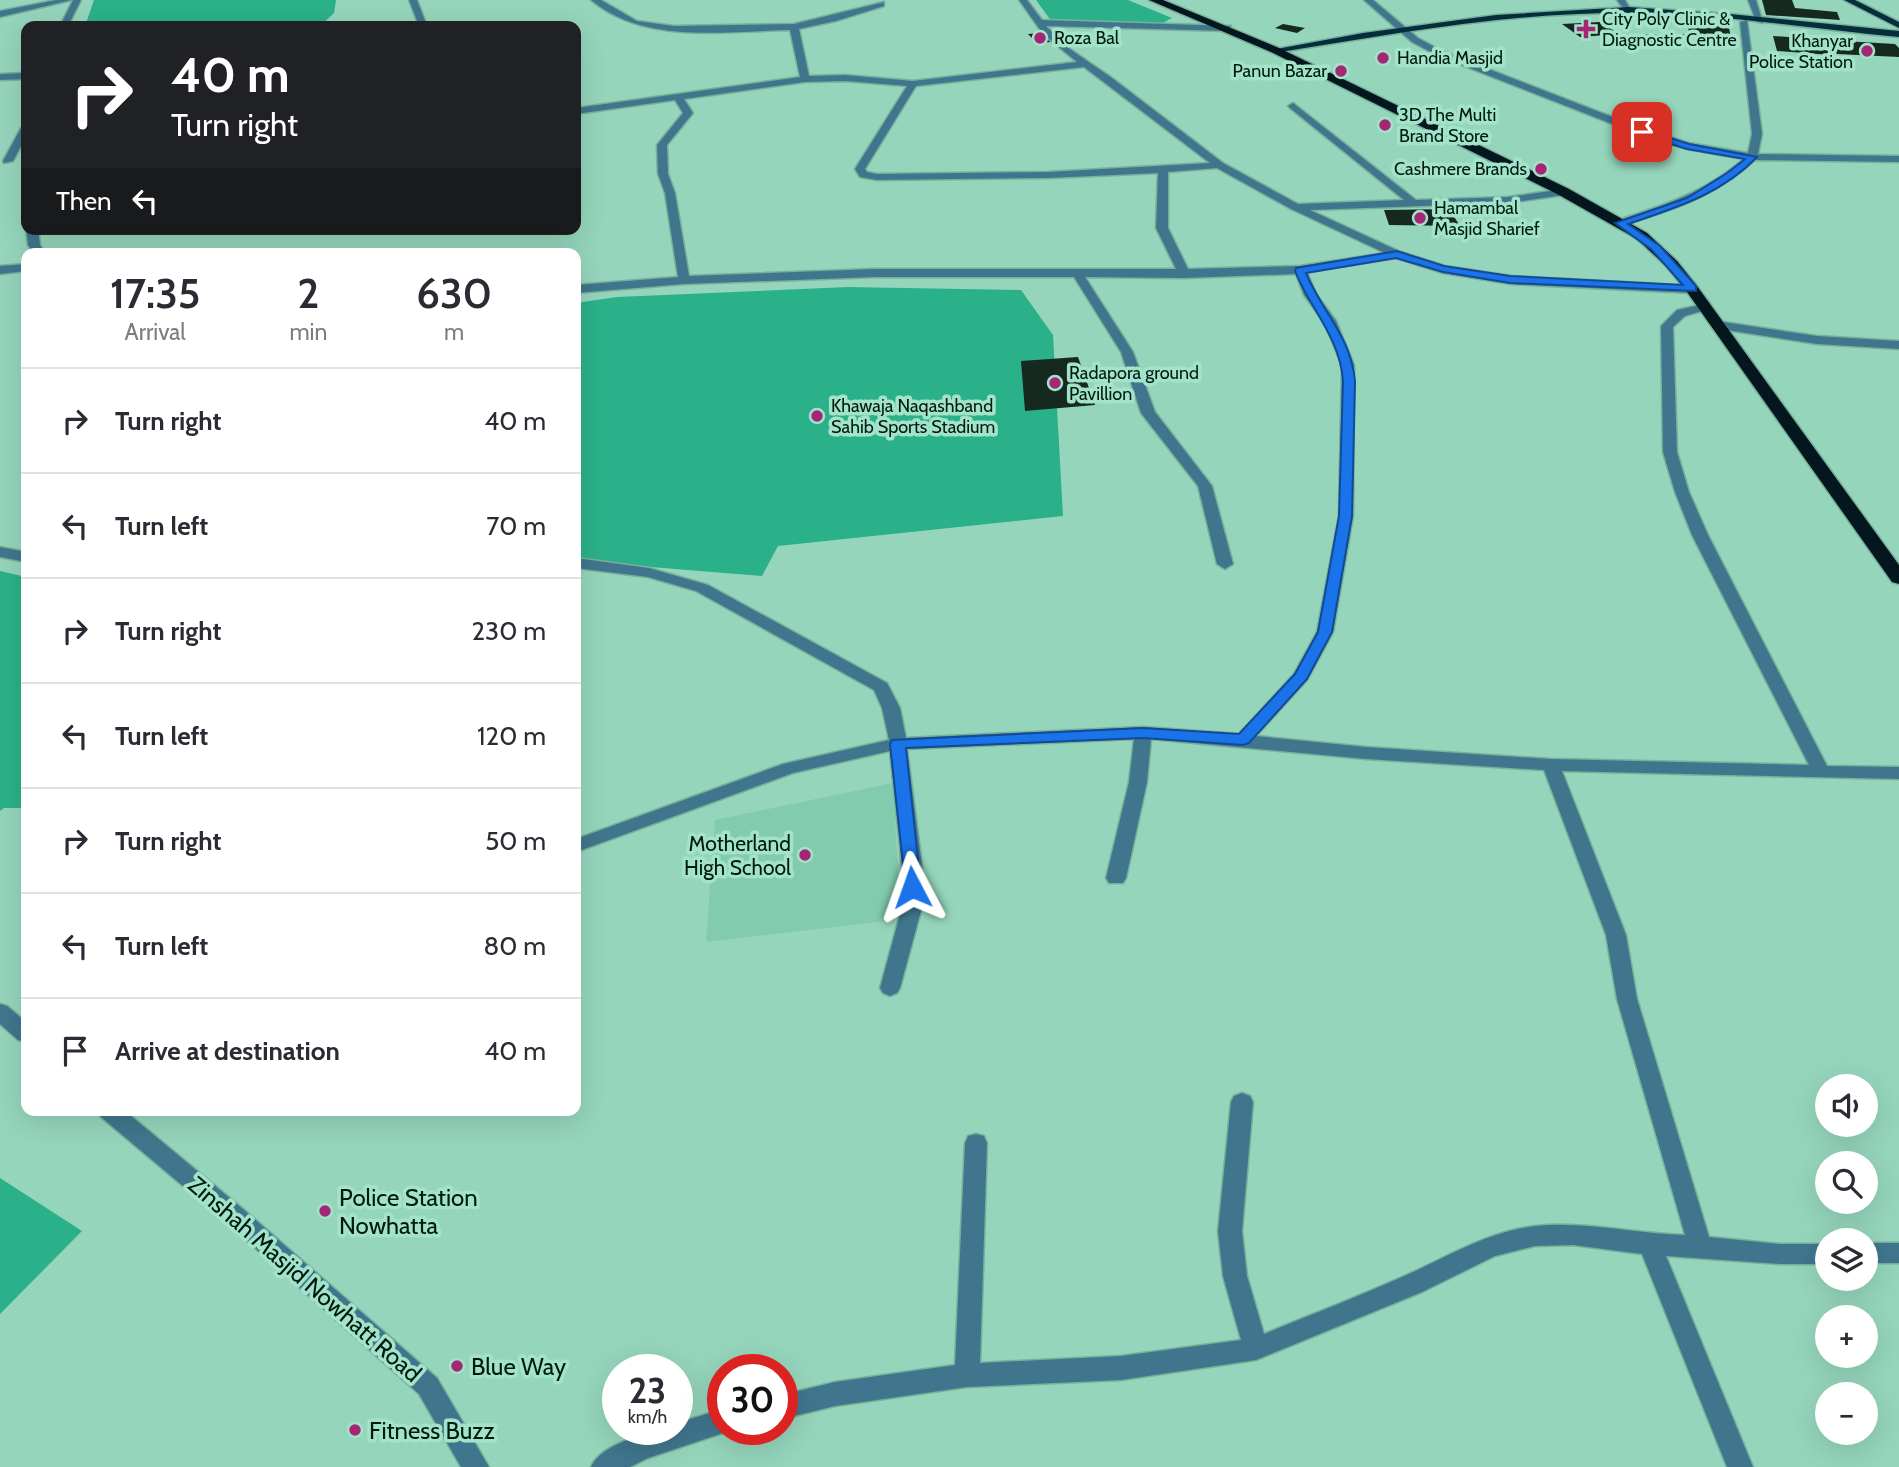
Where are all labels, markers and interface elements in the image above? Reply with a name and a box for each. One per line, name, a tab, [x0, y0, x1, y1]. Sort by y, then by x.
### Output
place label: City Poly Clinic & Diagnostic Centre	[1602, 8, 1737, 51]
marker: City Poly Clinic & Diagnostic Centre	[1576, 19, 1596, 39]
place label: Roza Bal	[1054, 27, 1120, 49]
marker: Roza Bal	[1032, 30, 1048, 46]
place label: Khanyar Police Station	[1749, 30, 1853, 73]
marker: Khanyar Police Station	[1859, 43, 1875, 59]
text: 40 m	[171, 45, 290, 104]
place label: Handia Masjid	[1397, 47, 1503, 69]
icon: right	[56, 49, 147, 140]
marker: Handia Masjid	[1375, 50, 1391, 66]
place label: Panun Bazar	[1233, 60, 1327, 82]
marker: Panun Bazar	[1333, 63, 1349, 79]
pin	[1612, 102, 1672, 162]
place label: 3D The Multi Brand Store	[1399, 104, 1496, 147]
text: Turn right	[171, 105, 298, 144]
icon: arrive	[1623, 113, 1661, 151]
marker: 3D The Multi Brand Store	[1377, 117, 1393, 133]
place label: Cashmere Brands	[1394, 158, 1527, 180]
marker: Cashmere Brands	[1533, 161, 1549, 177]
icon: left	[126, 182, 164, 220]
text: Then	[56, 185, 112, 217]
place label: Hamambal Masjid Sharief	[1434, 197, 1540, 240]
marker: Hamambal Masjid Sharief	[1412, 210, 1428, 226]
text: 17:35	[110, 267, 200, 319]
text: 2	[297, 267, 319, 319]
text: 630	[416, 267, 492, 319]
text: Arrival	[125, 318, 186, 346]
text: min	[289, 318, 327, 346]
text: m	[444, 318, 464, 346]
place label: Radapora ground Pavillion	[1069, 362, 1199, 405]
marker: Radapora ground Pavillion	[1047, 375, 1063, 391]
place label: Khawaja Naqashband Sahib Sports Stadium	[831, 395, 995, 438]
icon: right	[56, 402, 94, 440]
text: Turn right	[115, 405, 221, 437]
text: 40 m	[484, 405, 546, 437]
marker: Khawaja Naqashband Sahib Sports Stadium	[809, 408, 825, 424]
icon: left	[56, 507, 94, 545]
text: Turn left	[115, 510, 208, 542]
text: 70 m	[486, 510, 546, 542]
icon: right	[56, 612, 94, 650]
text: Turn right	[115, 615, 221, 647]
text: 230 m	[472, 615, 546, 647]
icon: left	[56, 717, 94, 755]
text: Turn left	[115, 720, 208, 752]
text: 120 m	[477, 720, 546, 752]
icon: right	[56, 822, 94, 860]
text: Turn right	[115, 825, 221, 857]
text: 50 m	[485, 825, 546, 857]
place label: Motherland High School	[684, 831, 791, 880]
marker: Motherland High School	[797, 847, 813, 863]
position arrow	[875, 850, 949, 924]
icon: left	[56, 927, 94, 965]
text: Turn left	[115, 930, 208, 962]
text: 80 m	[483, 930, 546, 962]
icon: arrive	[56, 1032, 94, 1070]
text: Arrive at destination	[115, 1035, 340, 1067]
text: 40 m	[484, 1035, 546, 1067]
map controls	[1815, 1074, 1878, 1445]
button: sound	[1815, 1074, 1878, 1137]
button: search	[1815, 1151, 1878, 1214]
street label: Zinshah Masjid Nowhatt Road	[183, 1170, 427, 1388]
place label: Police Station Nowhatta	[339, 1183, 478, 1240]
marker: Police Station Nowhatta	[317, 1203, 333, 1219]
button: layers	[1815, 1228, 1878, 1291]
button: +	[1815, 1305, 1878, 1368]
place label: Blue Way	[471, 1352, 566, 1381]
speed limit sign: 30	[707, 1354, 798, 1445]
marker: Blue Way	[449, 1358, 465, 1374]
text: 23	[629, 1369, 666, 1412]
button: −	[1815, 1382, 1878, 1445]
text: km/h	[628, 1406, 667, 1428]
place label: Fitness Buzz	[369, 1416, 495, 1445]
marker: Fitness Buzz	[347, 1422, 363, 1438]

